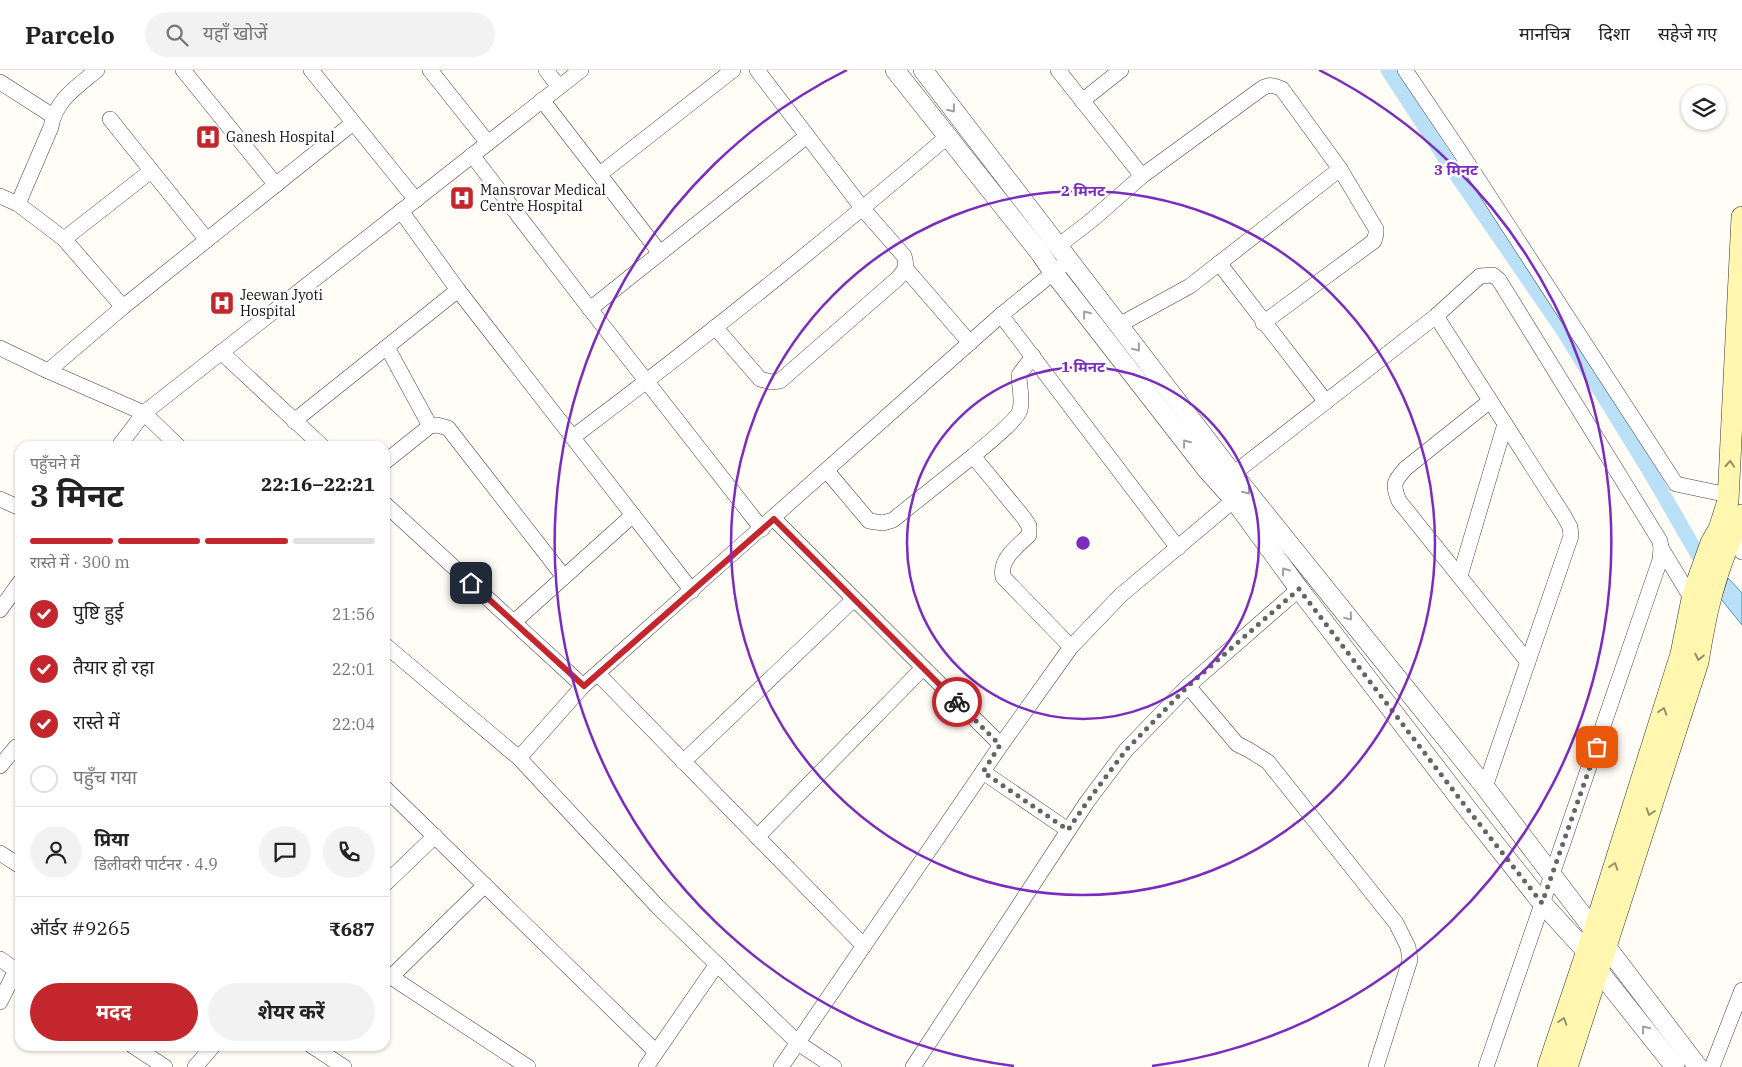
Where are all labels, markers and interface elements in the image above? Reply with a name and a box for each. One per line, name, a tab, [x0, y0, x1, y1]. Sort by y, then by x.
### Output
search box	[145, 12, 495, 57]
text: Parcelo	[25, 19, 115, 51]
icon: search	[163, 21, 191, 49]
text: यहाँ खोजें	[203, 21, 268, 45]
text: मानचित्र	[1519, 22, 1571, 45]
text: दिशा	[1599, 22, 1630, 45]
text: सहेजे गए	[1658, 22, 1717, 45]
map controls	[1681, 85, 1726, 130]
button: layers	[1681, 85, 1726, 130]
one-way arrow	[947, 103, 955, 112]
hospital icon: Ganesh Hospital	[195, 124, 221, 150]
place label: Ganesh Hospital	[226, 128, 335, 146]
text: 3 मिनट	[1434, 160, 1479, 179]
place label: Mansrovar Medical Centre Hospital	[480, 181, 606, 215]
text: 2 मिनट	[1061, 181, 1106, 200]
hospital icon: Mansrovar Medical Centre Hospital	[449, 185, 475, 211]
place label: Jeewan Jyoti Hospital	[240, 286, 323, 320]
hospital icon: Jeewan Jyoti Hospital	[209, 290, 235, 316]
one-way arrow	[1083, 310, 1092, 320]
one-way arrow	[1131, 343, 1140, 352]
text: 1 मिनट	[1061, 357, 1106, 376]
one-way arrow	[1183, 440, 1191, 449]
text: पहुँचने में	[30, 453, 80, 473]
one-way arrow	[1724, 460, 1735, 468]
text: 22:16–22:21	[261, 472, 375, 496]
text: 3 मिनट	[30, 474, 124, 516]
one-way arrow	[1241, 485, 1249, 494]
centre of rings	[1074, 534, 1092, 552]
text: रास्ते में · 300 m	[30, 552, 130, 572]
pin	[450, 562, 492, 604]
one-way arrow	[1283, 568, 1291, 577]
icon: home	[457, 569, 485, 597]
icon: check	[30, 600, 58, 628]
text: पुष्टि हुई	[73, 600, 124, 624]
text: 21:56	[332, 604, 375, 624]
one-way arrow	[1343, 612, 1352, 621]
one-way arrow	[1694, 652, 1705, 661]
icon: check	[30, 655, 58, 683]
text: तैयार हो रहा	[73, 655, 154, 679]
text: 22:01	[332, 659, 375, 679]
courier	[932, 677, 982, 727]
icon: bike	[943, 688, 971, 716]
one-way arrow	[1657, 708, 1667, 716]
icon: check	[30, 710, 58, 738]
text: रास्ते में	[73, 710, 120, 734]
text: 22:04	[332, 714, 375, 734]
pin	[1576, 726, 1618, 768]
icon: bag	[1583, 733, 1611, 761]
text: पहुँच गया	[73, 765, 137, 789]
one-way arrow	[1646, 807, 1656, 815]
button: person	[30, 826, 82, 878]
button: chat	[259, 826, 311, 878]
button: phone	[323, 826, 375, 878]
text: प्रिया	[94, 827, 129, 851]
text: डिलीवरी पार्टनर · 4.9	[94, 854, 218, 874]
one-way arrow	[1608, 863, 1618, 871]
text: ऑर्डर #9265	[30, 916, 131, 940]
text: ₹687	[329, 917, 375, 941]
button: मदद	[30, 983, 198, 1041]
button: शेयर करें	[208, 983, 375, 1041]
one-way arrow	[1558, 1017, 1568, 1025]
one-way arrow	[1642, 1026, 1650, 1035]

